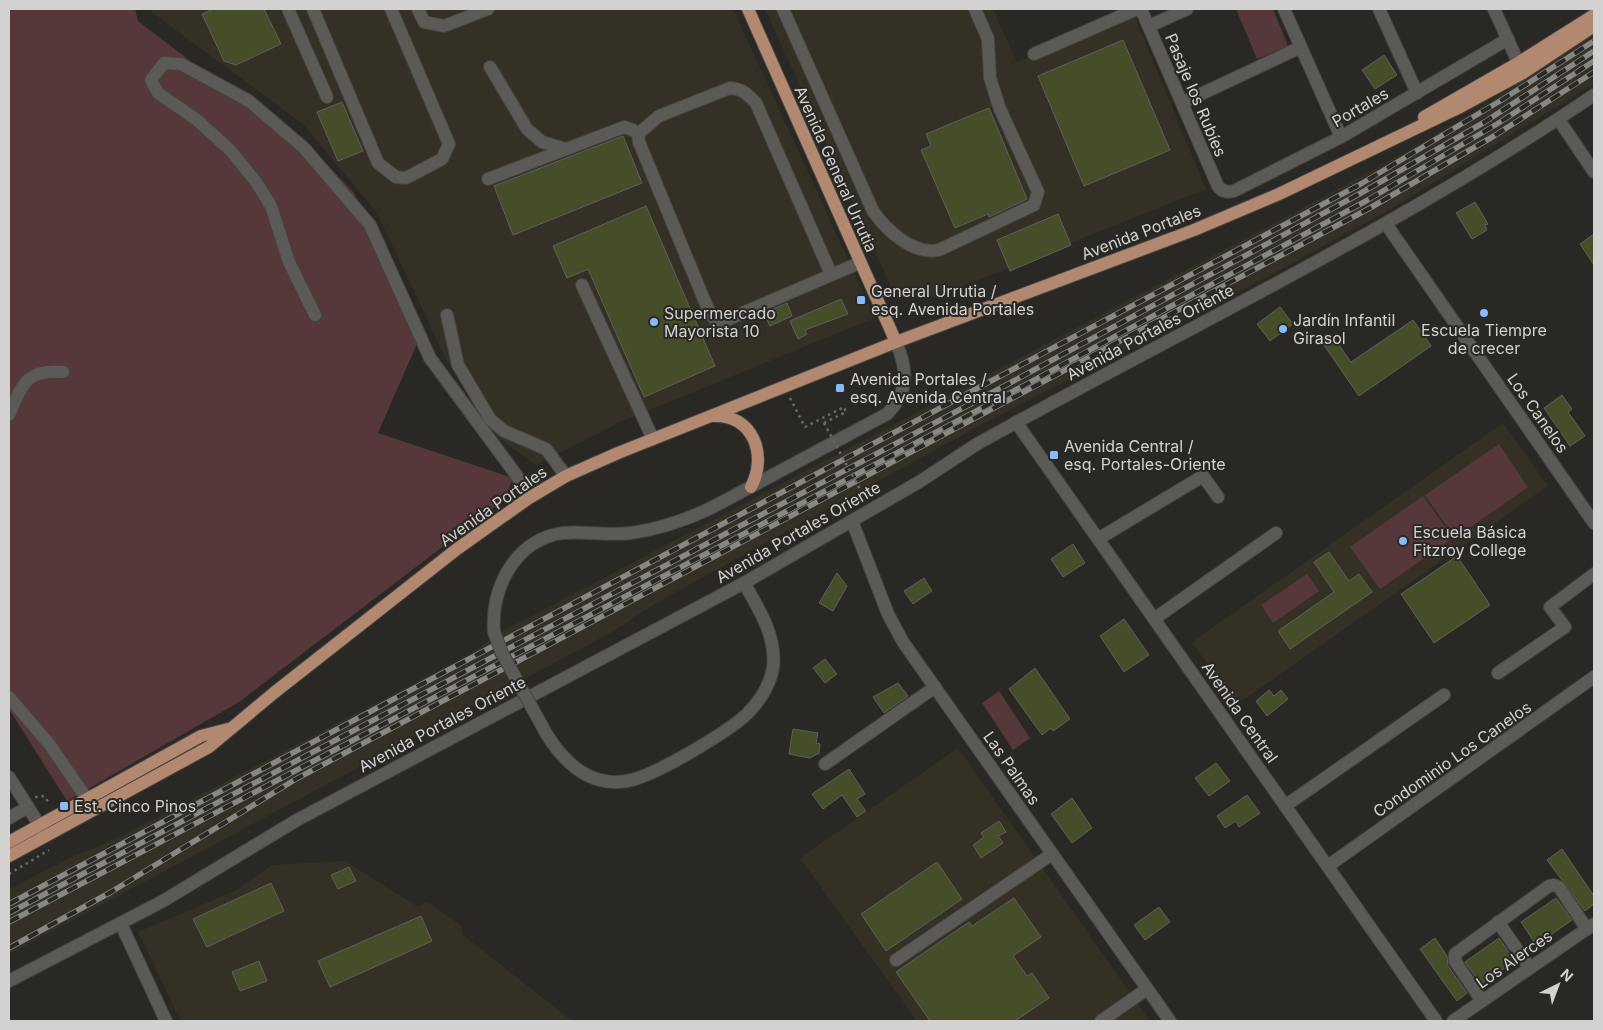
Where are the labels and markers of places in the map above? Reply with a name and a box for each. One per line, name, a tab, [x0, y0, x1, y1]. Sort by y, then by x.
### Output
place label: General Urrutia / esq. Avenida Portales	[871, 281, 1034, 319]
marker: General Urrutia / esq. Avenida Portales	[855, 294, 867, 306]
place label: Supermercado Mayorista 10	[664, 303, 776, 341]
marker: Escuela Tiempre de crecer	[1478, 307, 1490, 319]
place label: Jardín Infantil Girasol	[1293, 310, 1395, 348]
marker: Supermercado Mayorista 10	[648, 316, 660, 328]
place label: Escuela Tiempre de crecer	[1421, 320, 1547, 358]
marker: Jardín Infantil Girasol	[1277, 323, 1289, 335]
place label: Avenida Portales / esq. Avenida Central	[850, 369, 1006, 407]
marker: Avenida Portales / esq. Avenida Central	[834, 382, 846, 394]
place label: Avenida Central / esq. Portales-Oriente	[1064, 436, 1226, 474]
marker: Avenida Central / esq. Portales-Oriente	[1048, 449, 1060, 461]
place label: Escuela Básica Fitzroy College	[1413, 522, 1526, 560]
marker: Escuela Básica Fitzroy College	[1397, 535, 1409, 547]
place label: Est. Cinco Pinos	[74, 796, 196, 816]
marker: Est. Cinco Pinos	[58, 800, 70, 812]

